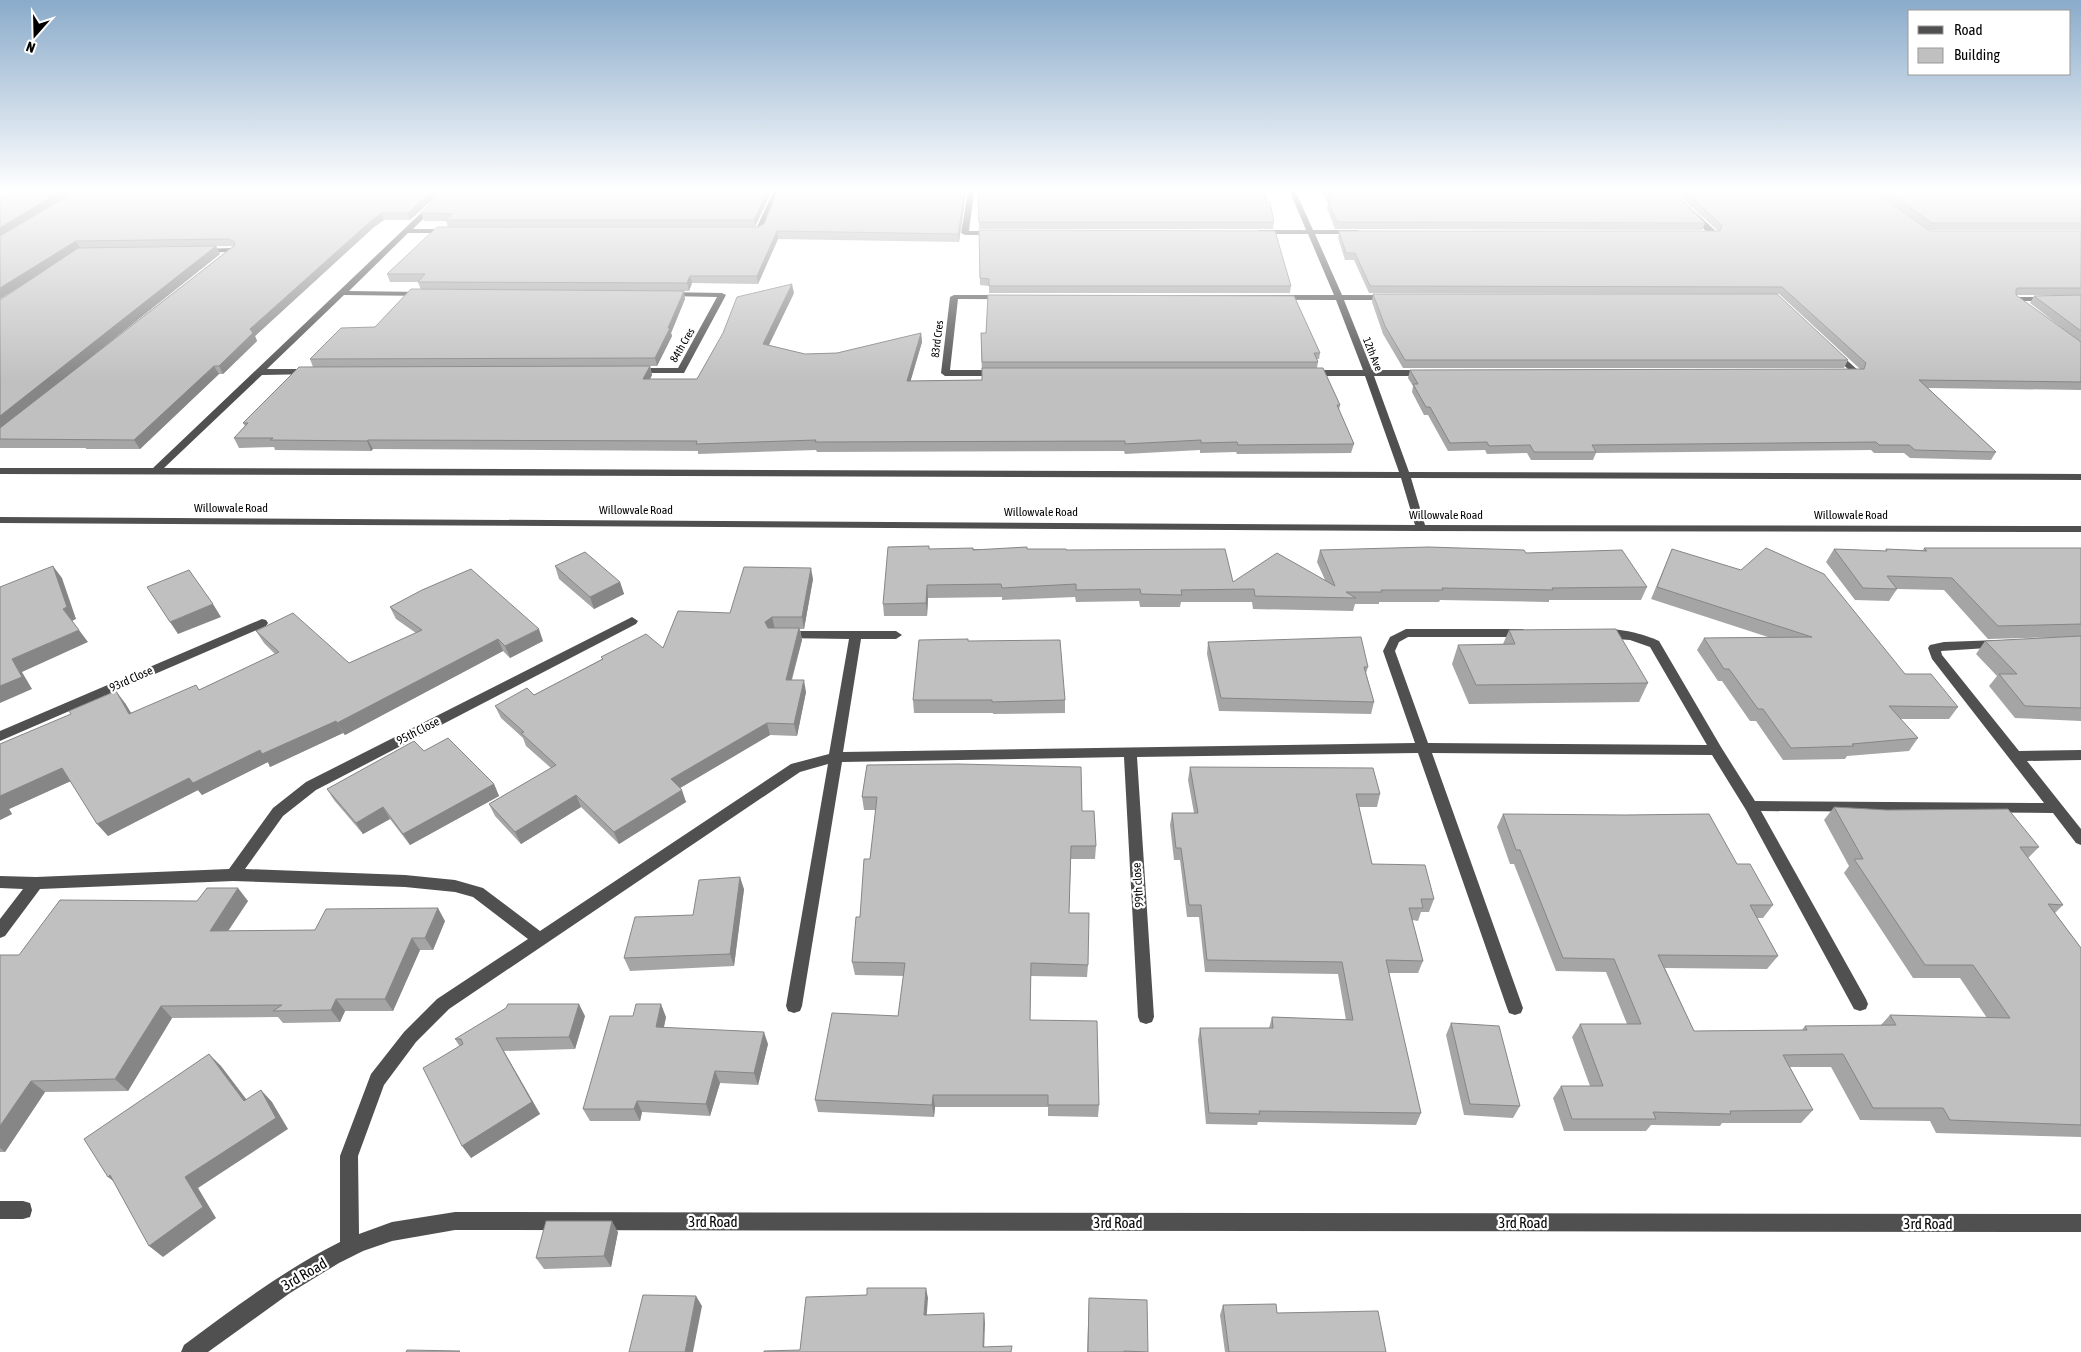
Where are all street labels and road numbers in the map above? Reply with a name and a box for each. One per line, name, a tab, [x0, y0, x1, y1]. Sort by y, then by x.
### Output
street label: 83rd Cres	[929, 320, 945, 358]
street label: 84th Cres	[667, 326, 697, 364]
street label: 12th Ave	[1361, 335, 1385, 373]
street label: Willowvale Road	[194, 501, 268, 515]
street label: Willowvale Road	[599, 503, 673, 517]
street label: Willowvale Road	[1004, 505, 1078, 519]
street label: Willowvale Road	[1409, 508, 1483, 522]
street label: Willowvale Road	[1814, 508, 1888, 522]
street label: 93rd Close	[107, 663, 155, 695]
street label: 95th Close	[394, 714, 442, 748]
street label: 99th close	[1129, 862, 1147, 908]
street label: 3rd Road	[688, 1213, 738, 1230]
street label: 3rd Road	[1093, 1214, 1143, 1231]
street label: 3rd Road	[1498, 1214, 1548, 1231]
street label: 3rd Road	[1903, 1215, 1953, 1232]
street label: 3rd Road	[278, 1254, 330, 1294]

